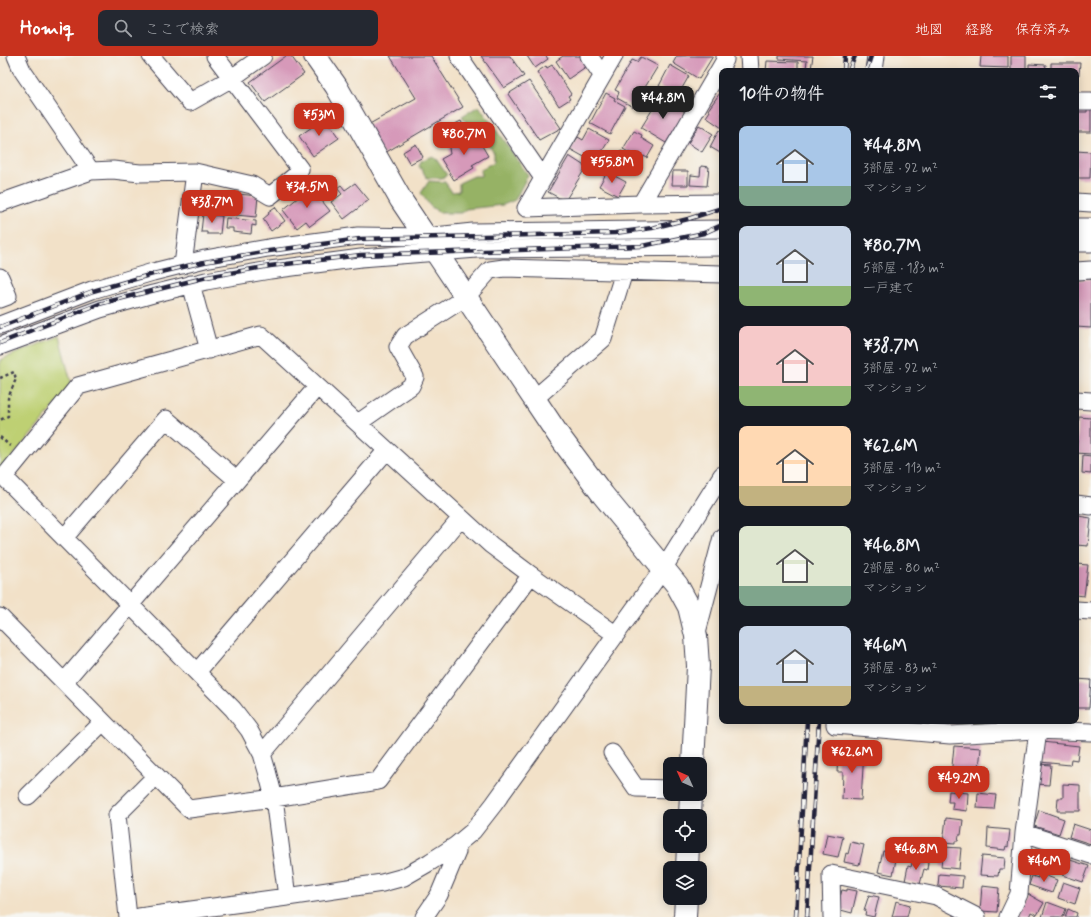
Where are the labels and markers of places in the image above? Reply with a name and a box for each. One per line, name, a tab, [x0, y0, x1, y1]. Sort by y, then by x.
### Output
pin: ¥44.8M	[630, 86, 696, 120]
pin: ¥53M	[295, 103, 343, 137]
pin: ¥80.7M	[431, 122, 497, 156]
pin: ¥55.8M	[579, 150, 645, 184]
pin: ¥34.5M	[274, 175, 340, 209]
pin: ¥38.7M	[179, 190, 245, 224]
pin: ¥62.6M	[819, 740, 885, 774]
pin: ¥49.2M	[926, 766, 992, 800]
pin: ¥46.8M	[883, 837, 949, 871]
pin: ¥46M	[1020, 849, 1068, 883]

